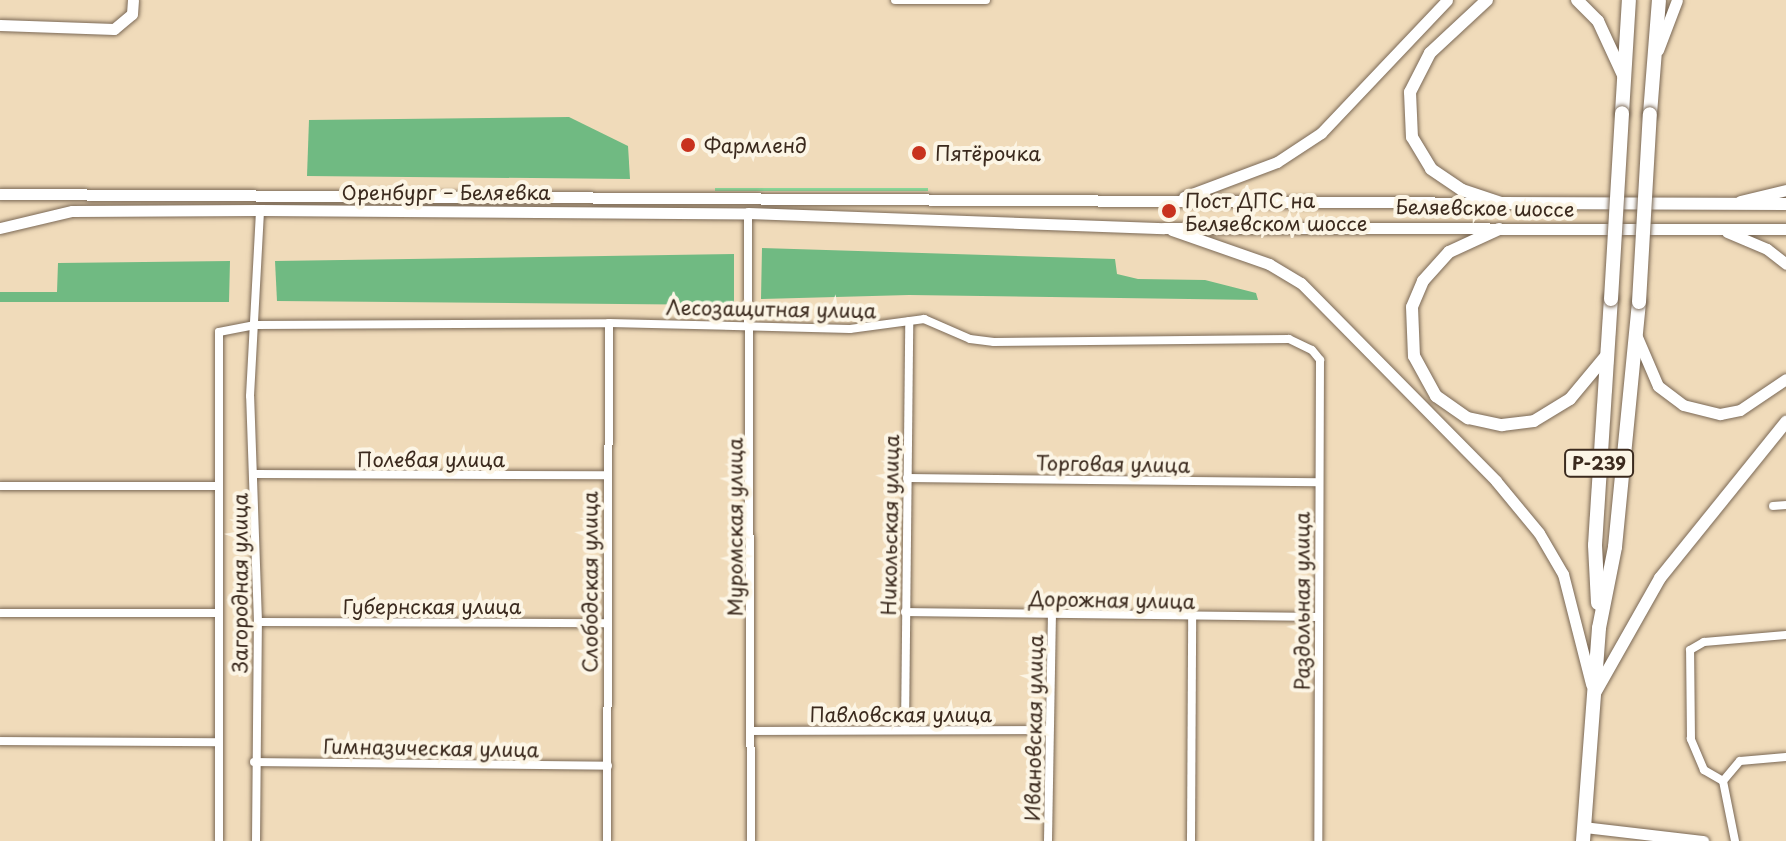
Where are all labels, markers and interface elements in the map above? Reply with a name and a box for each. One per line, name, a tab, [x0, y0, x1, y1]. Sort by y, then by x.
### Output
place label: Фармленд	[704, 133, 807, 157]
marker: Фармленд	[679, 136, 697, 154]
place label: Пятёрочка	[935, 141, 1041, 165]
marker: Пятёрочка	[910, 144, 928, 162]
street label: Оренбург – Беляевка	[342, 180, 550, 204]
place label: Пост ДПС на Беляевском шоссе	[1185, 188, 1368, 235]
street label: Беляевское шоссе	[1395, 194, 1575, 222]
marker: Пост ДПС на Беляевском шоссе	[1160, 202, 1178, 220]
street label: Лесозащитная улица	[665, 295, 877, 323]
street label: Никольская улица	[876, 434, 904, 616]
street label: Муромская улица	[723, 437, 747, 617]
street label: Полевая улица	[357, 447, 505, 471]
road number: Р-239	[1563, 449, 1635, 477]
street label: Торговая улица	[1035, 451, 1191, 477]
street label: Слободская улица	[578, 491, 602, 673]
street label: Загородная улица	[228, 492, 252, 674]
street label: Раздольная улица	[1290, 511, 1314, 691]
street label: Дорожная улица	[1028, 587, 1196, 613]
street label: Губернская улица	[342, 594, 522, 618]
street label: Ивановская улица	[1020, 634, 1048, 822]
street label: Павловская улица	[809, 702, 993, 726]
street label: Гимназическая улица	[322, 734, 540, 762]

